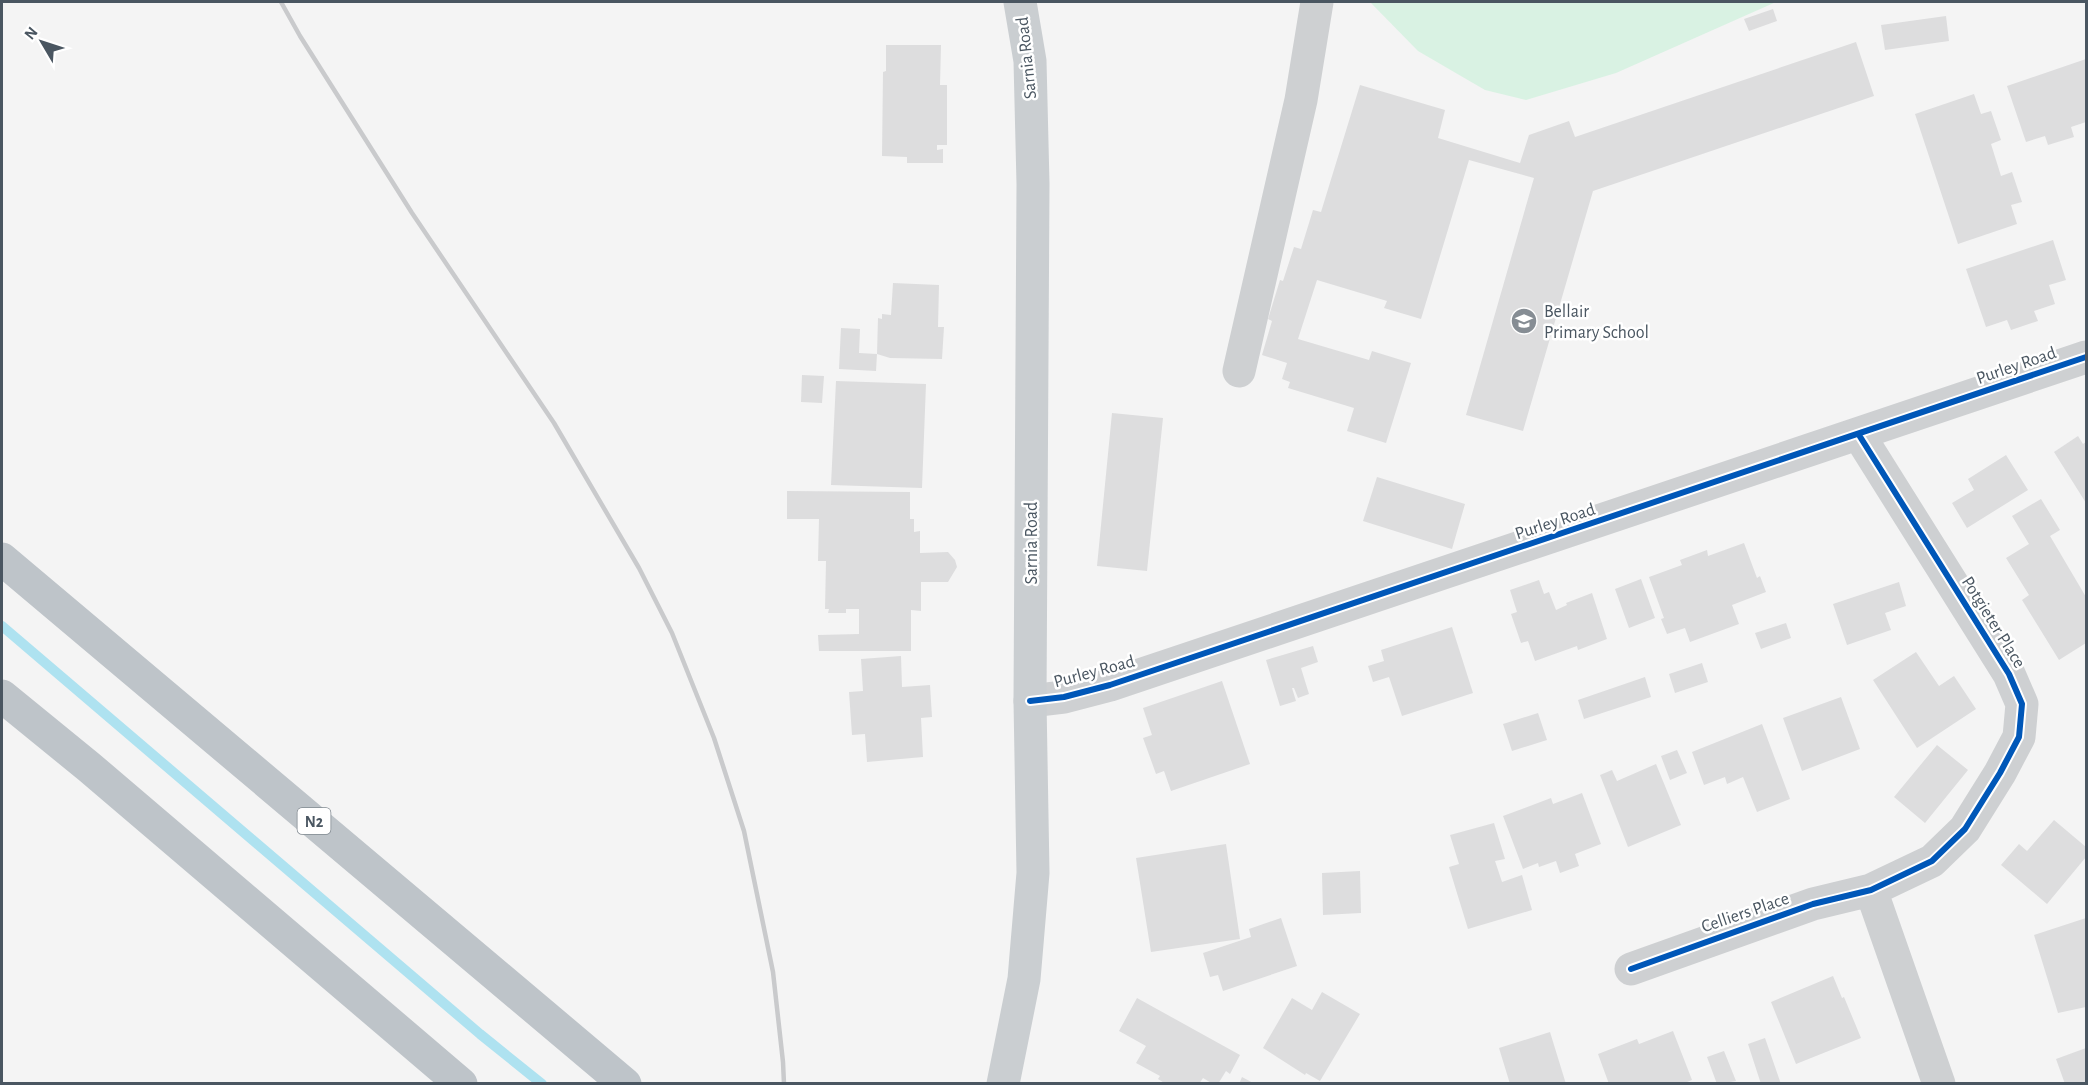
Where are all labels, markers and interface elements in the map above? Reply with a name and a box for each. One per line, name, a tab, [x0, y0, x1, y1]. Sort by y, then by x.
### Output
north arrow	[12, 12, 72, 72]
street label: Sarnia Road	[1014, 16, 1040, 100]
text: N	[21, 24, 41, 43]
place label: Bellair Primary School	[1544, 303, 1649, 342]
school or university icon: Bellair Primary School	[1509, 306, 1539, 336]
street label: Purley Road	[1974, 344, 2059, 388]
street label: Purley Road	[1513, 501, 1598, 543]
street label: Sarnia Road	[1023, 502, 1041, 584]
street label: Potgieter Place	[1958, 574, 2028, 671]
street label: Purley Road	[1052, 653, 1137, 691]
road number: N2	[298, 808, 330, 834]
street label: Celliers Place	[1699, 890, 1792, 936]

